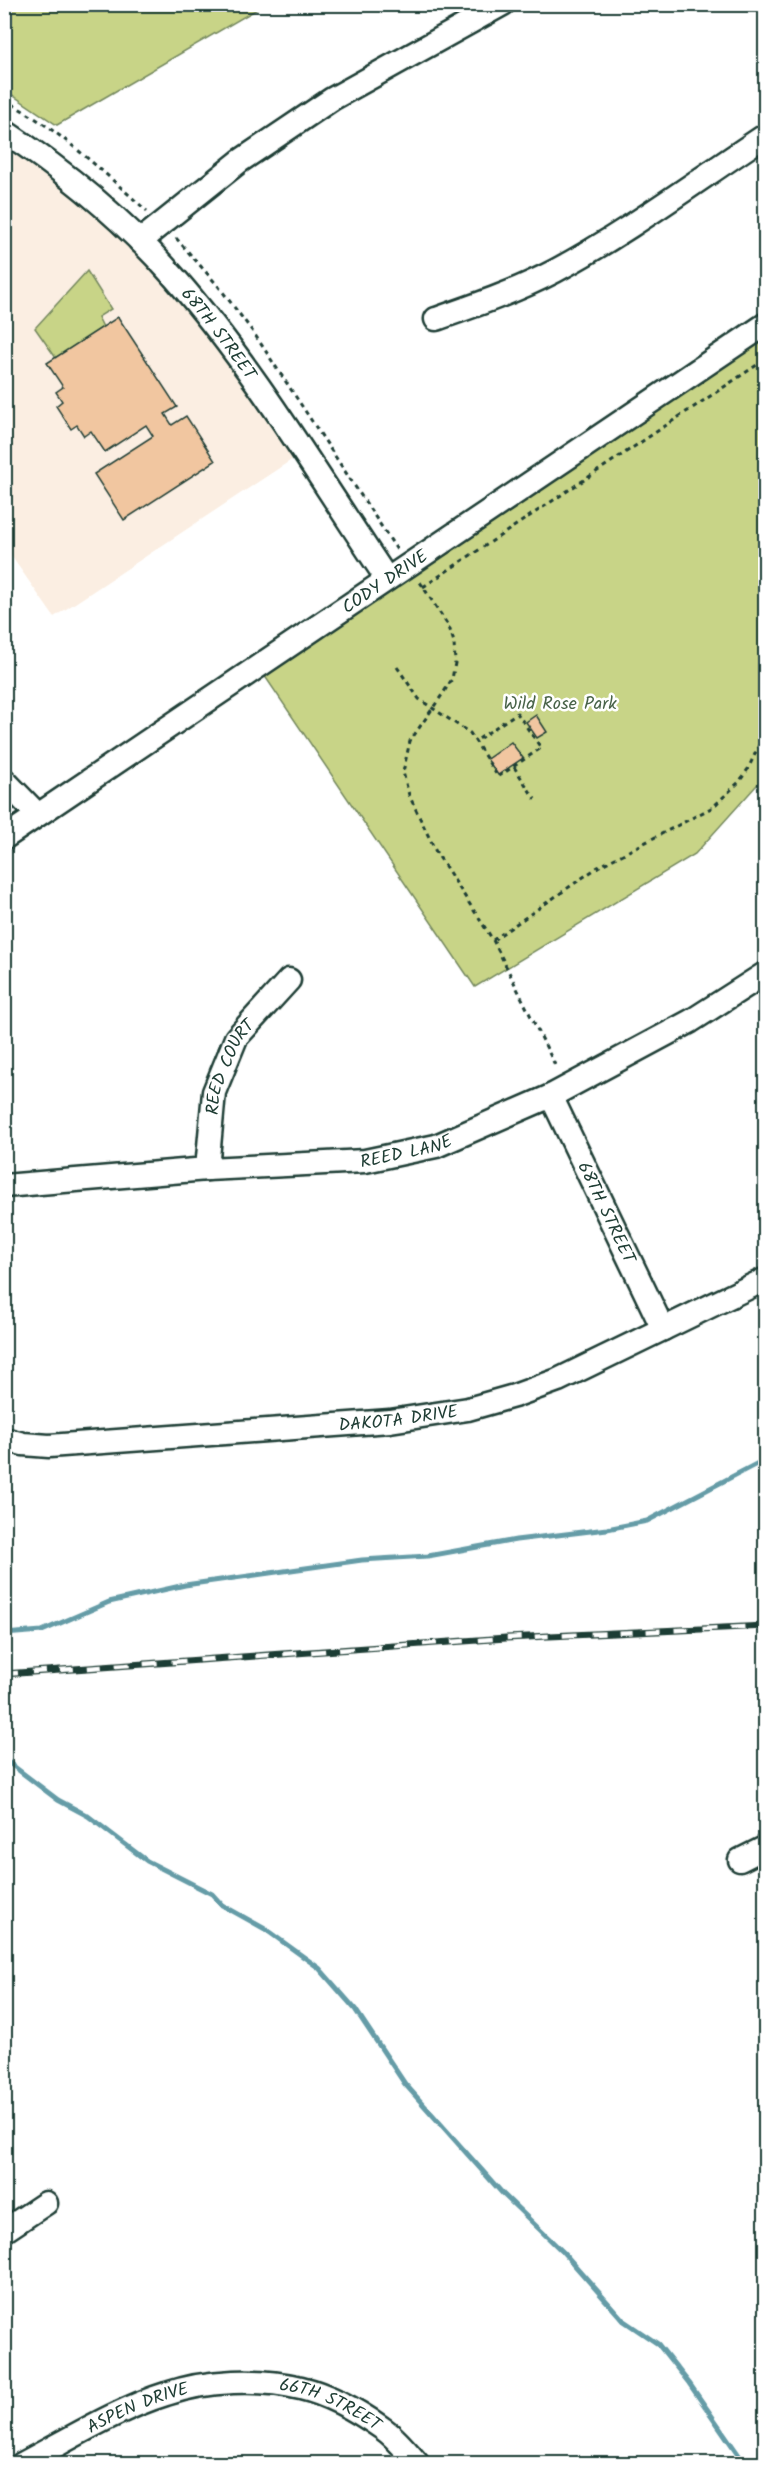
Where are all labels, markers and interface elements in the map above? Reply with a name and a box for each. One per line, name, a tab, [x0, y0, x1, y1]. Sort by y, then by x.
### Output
street label: 68TH STREET	[173, 282, 264, 388]
street label: CODY DRIVE	[336, 543, 435, 622]
park label: Wild Rose Park	[503, 690, 617, 719]
street label: REED COURT	[199, 1012, 264, 1116]
street label: REED LANE	[358, 1127, 458, 1178]
street label: 68TH STREET	[569, 1157, 643, 1270]
street label: DAKOTA DRIVE	[338, 1398, 460, 1441]
street label: 66TH STREET	[277, 2371, 388, 2440]
street label: ASPEN DRIVE	[82, 2375, 192, 2442]

